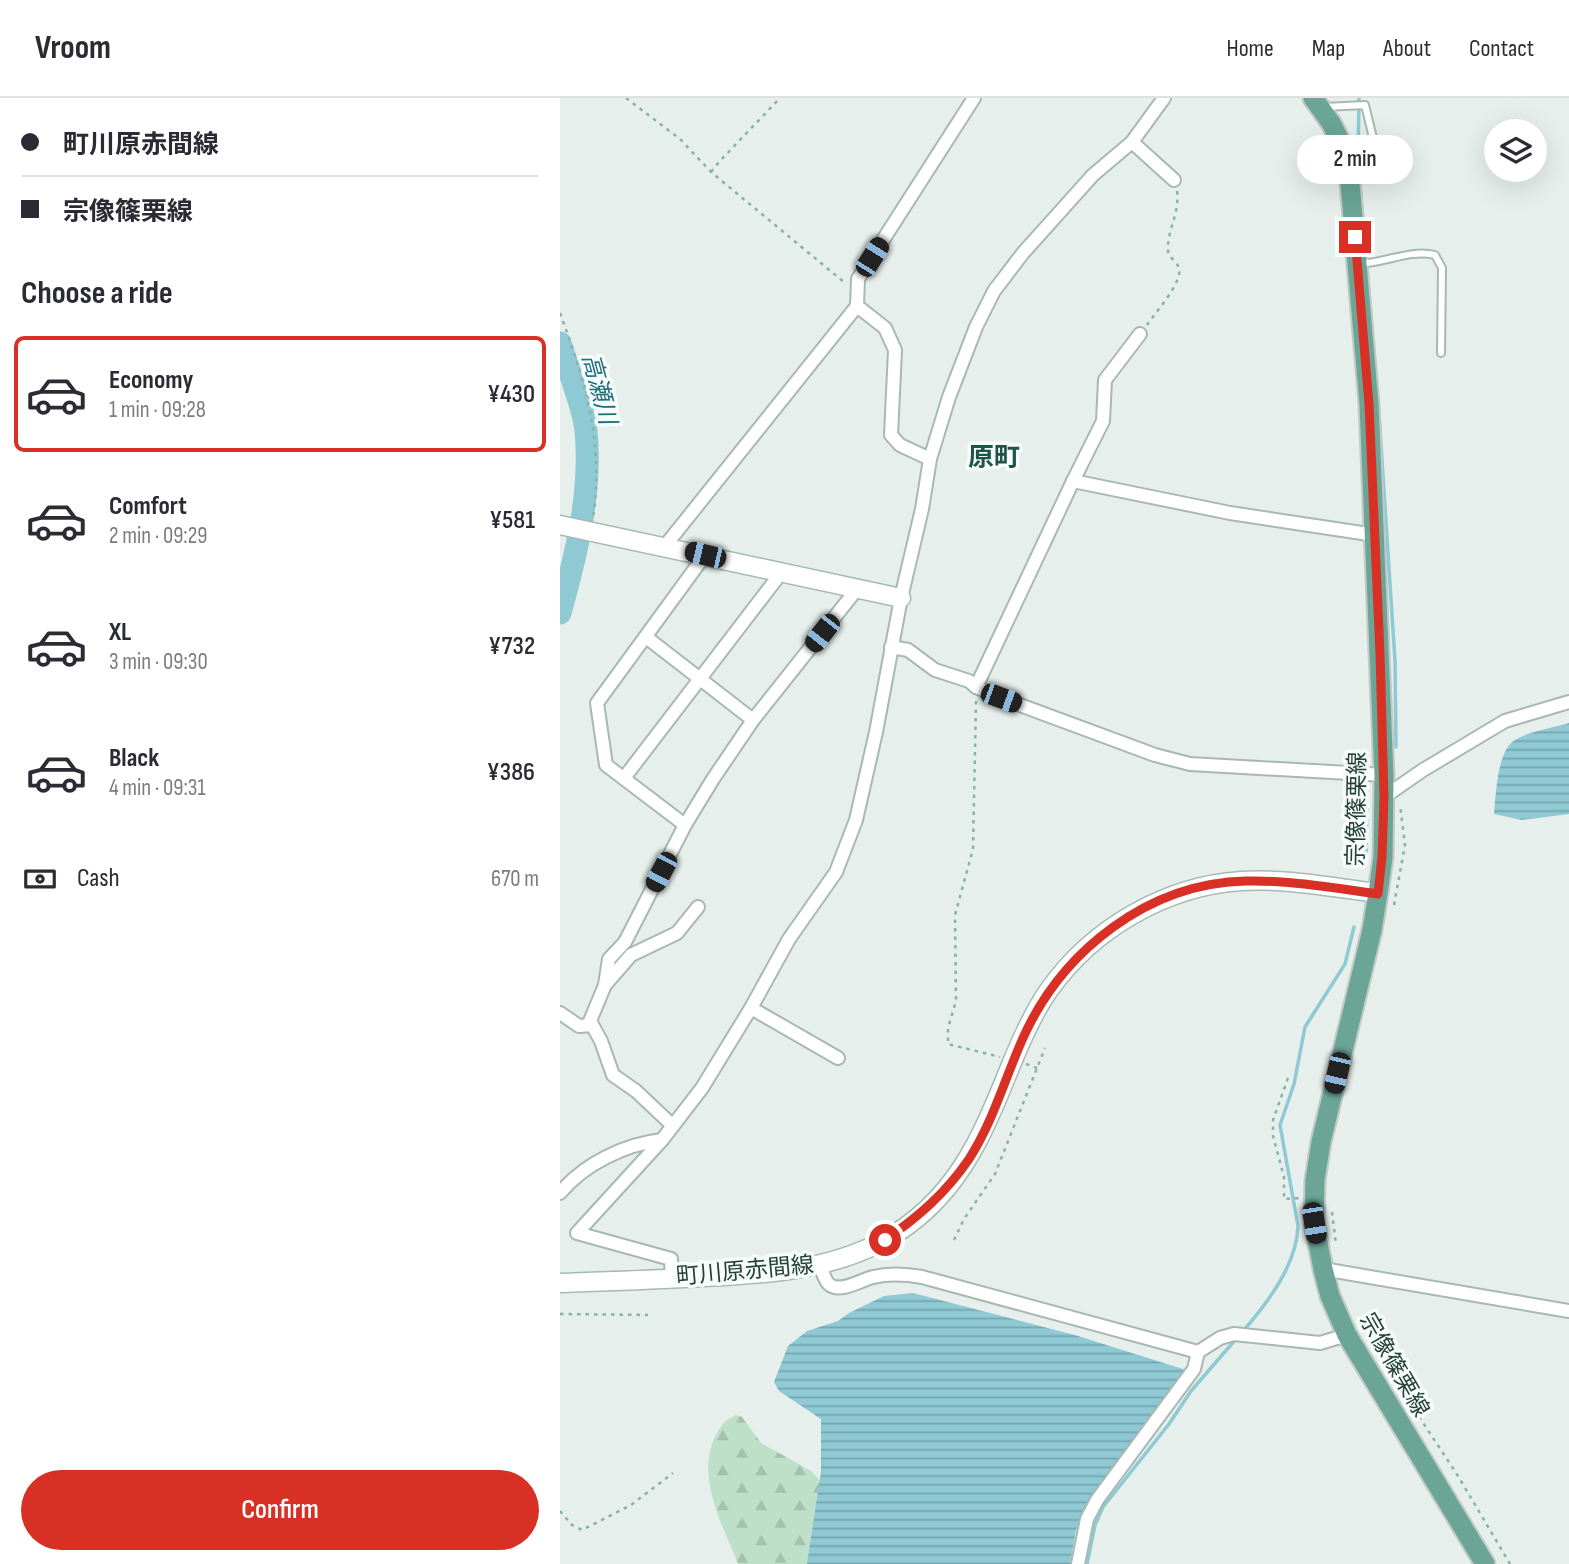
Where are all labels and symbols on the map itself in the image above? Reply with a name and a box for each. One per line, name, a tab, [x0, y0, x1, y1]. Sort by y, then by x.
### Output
callout: 2 min	[1297, 136, 1413, 184]
route end	[1339, 221, 1371, 253]
car	[852, 234, 893, 280]
water label: 高瀬川	[576, 350, 623, 430]
district label: 原町	[968, 443, 1020, 474]
car	[683, 540, 728, 570]
car	[801, 610, 844, 656]
car	[978, 681, 1025, 715]
street label: 宗像篠栗線	[1342, 751, 1372, 867]
car	[642, 849, 681, 895]
car	[1323, 1050, 1352, 1096]
car	[1301, 1201, 1328, 1245]
route start	[869, 1224, 901, 1256]
street label: 町川原赤間線	[675, 1251, 815, 1291]
street label: 宗像篠栗線	[1353, 1308, 1435, 1422]

